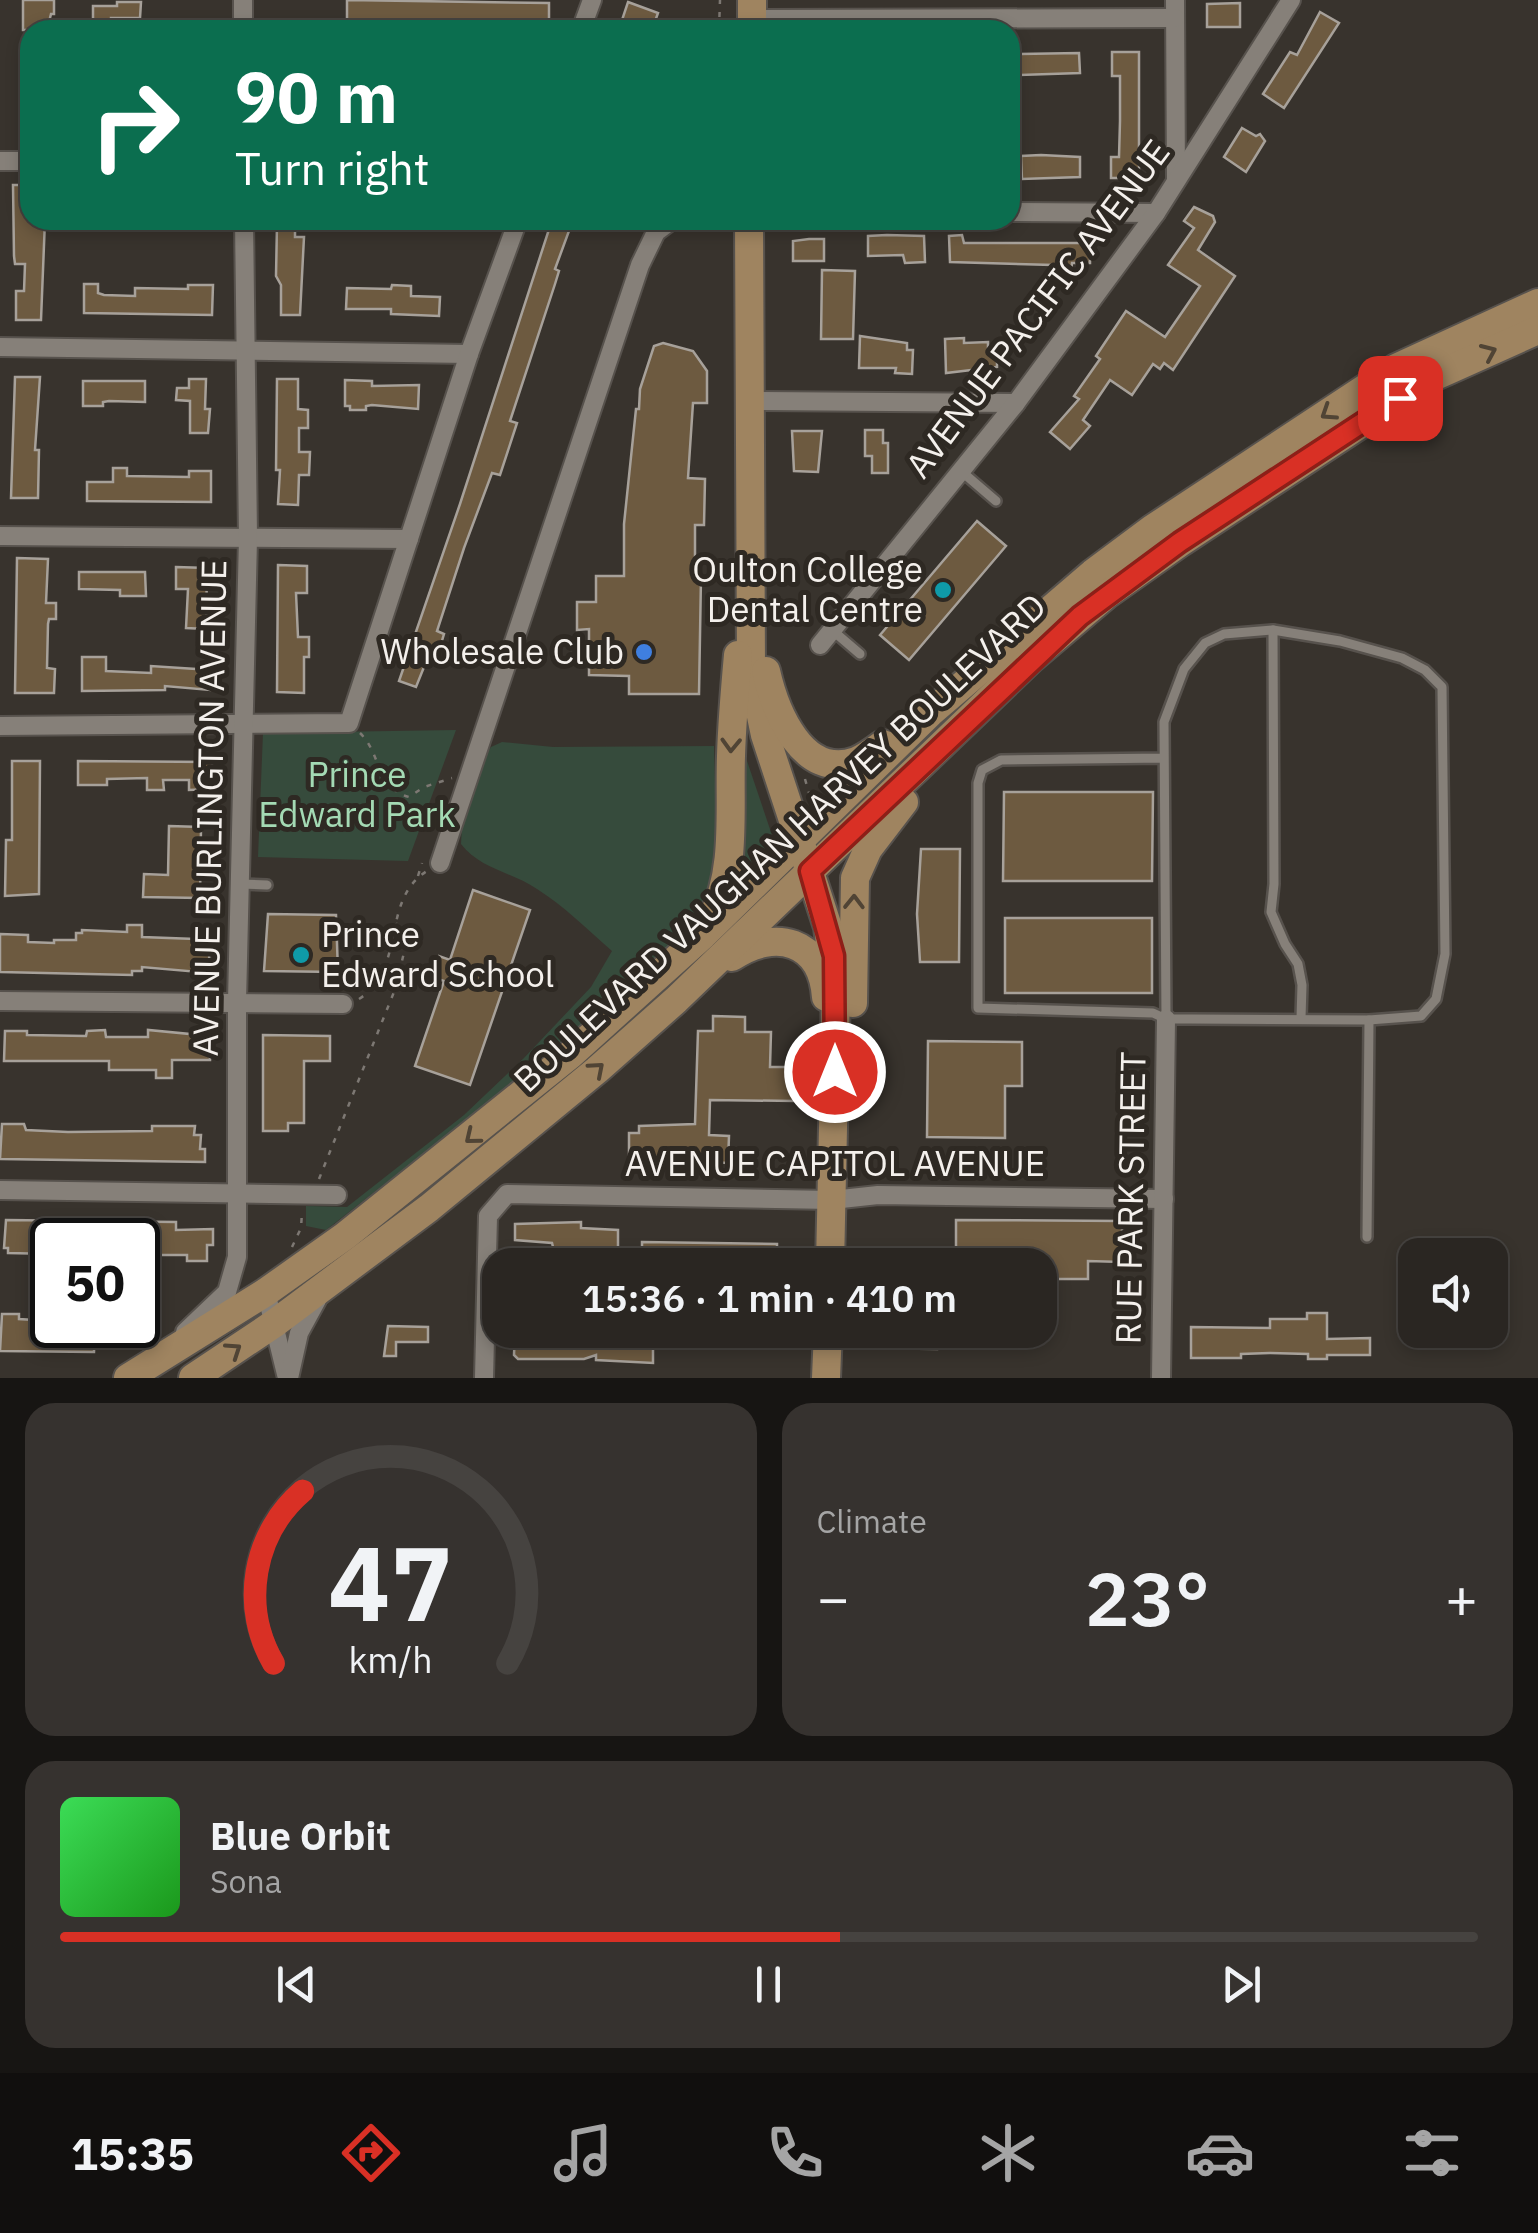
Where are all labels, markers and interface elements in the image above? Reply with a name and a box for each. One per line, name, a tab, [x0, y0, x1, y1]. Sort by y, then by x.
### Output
text: 90 m	[235, 51, 398, 142]
icon: right	[70, 60, 200, 190]
street label: AVENUE PACIFIC AVENUE	[895, 130, 1180, 487]
text: Turn right	[235, 139, 430, 197]
one-way arrow	[1479, 344, 1497, 364]
pin	[1358, 356, 1443, 441]
icon: arrive	[1373, 371, 1428, 426]
one-way arrow	[1321, 400, 1339, 419]
place label: Oulton College Dental Centre	[692, 546, 923, 632]
street label: AVENUE BURLINGTON AVENUE	[182, 559, 236, 1057]
marker: Oulton College Dental Centre	[932, 579, 954, 601]
street label: BOULEVARD VAUGHAN HARVEY BOULEVARD	[503, 583, 1055, 1102]
place label: Wholesale Club	[380, 628, 624, 674]
marker: Wholesale Club	[633, 641, 655, 663]
one-way arrow	[721, 738, 742, 754]
park label: Prince Edward Park	[258, 751, 456, 837]
one-way arrow	[844, 894, 865, 910]
place label: Prince Edward School	[321, 911, 554, 997]
marker: Prince Edward School	[290, 944, 312, 966]
position arrow	[783, 1020, 887, 1124]
street label: RUE PARK STREET	[1104, 1051, 1156, 1345]
one-way arrow	[586, 1063, 604, 1081]
one-way arrow	[465, 1125, 483, 1143]
street label: AVENUE CAPITOL AVENUE	[625, 1140, 1045, 1186]
speed limit sign: 50	[30, 1218, 160, 1348]
map controls	[1398, 1238, 1508, 1348]
button: sound	[1398, 1238, 1508, 1348]
text: 15:36 · 1 min · 410 m	[582, 1273, 957, 1322]
one-way arrow	[223, 1344, 241, 1363]
text: Climate	[817, 1500, 927, 1542]
text: 47	[328, 1514, 453, 1650]
text: 23°	[1085, 1549, 1210, 1647]
text: −	[817, 1562, 850, 1633]
text: +	[1445, 1562, 1478, 1633]
text: km/h	[349, 1636, 433, 1683]
text: Blue Orbit	[210, 1811, 391, 1860]
text: Sona	[210, 1860, 282, 1902]
icon: previous	[269, 1957, 324, 2012]
icon: pause	[741, 1957, 796, 2012]
icon: next	[1214, 1957, 1269, 2012]
icon: directions	[336, 2118, 406, 2188]
icon: music	[548, 2118, 618, 2188]
icon: phone	[760, 2118, 830, 2188]
icon: climate	[973, 2118, 1043, 2188]
icon: car	[1185, 2118, 1255, 2188]
icon: filters	[1397, 2118, 1467, 2188]
text: 15:35	[71, 2124, 194, 2182]

